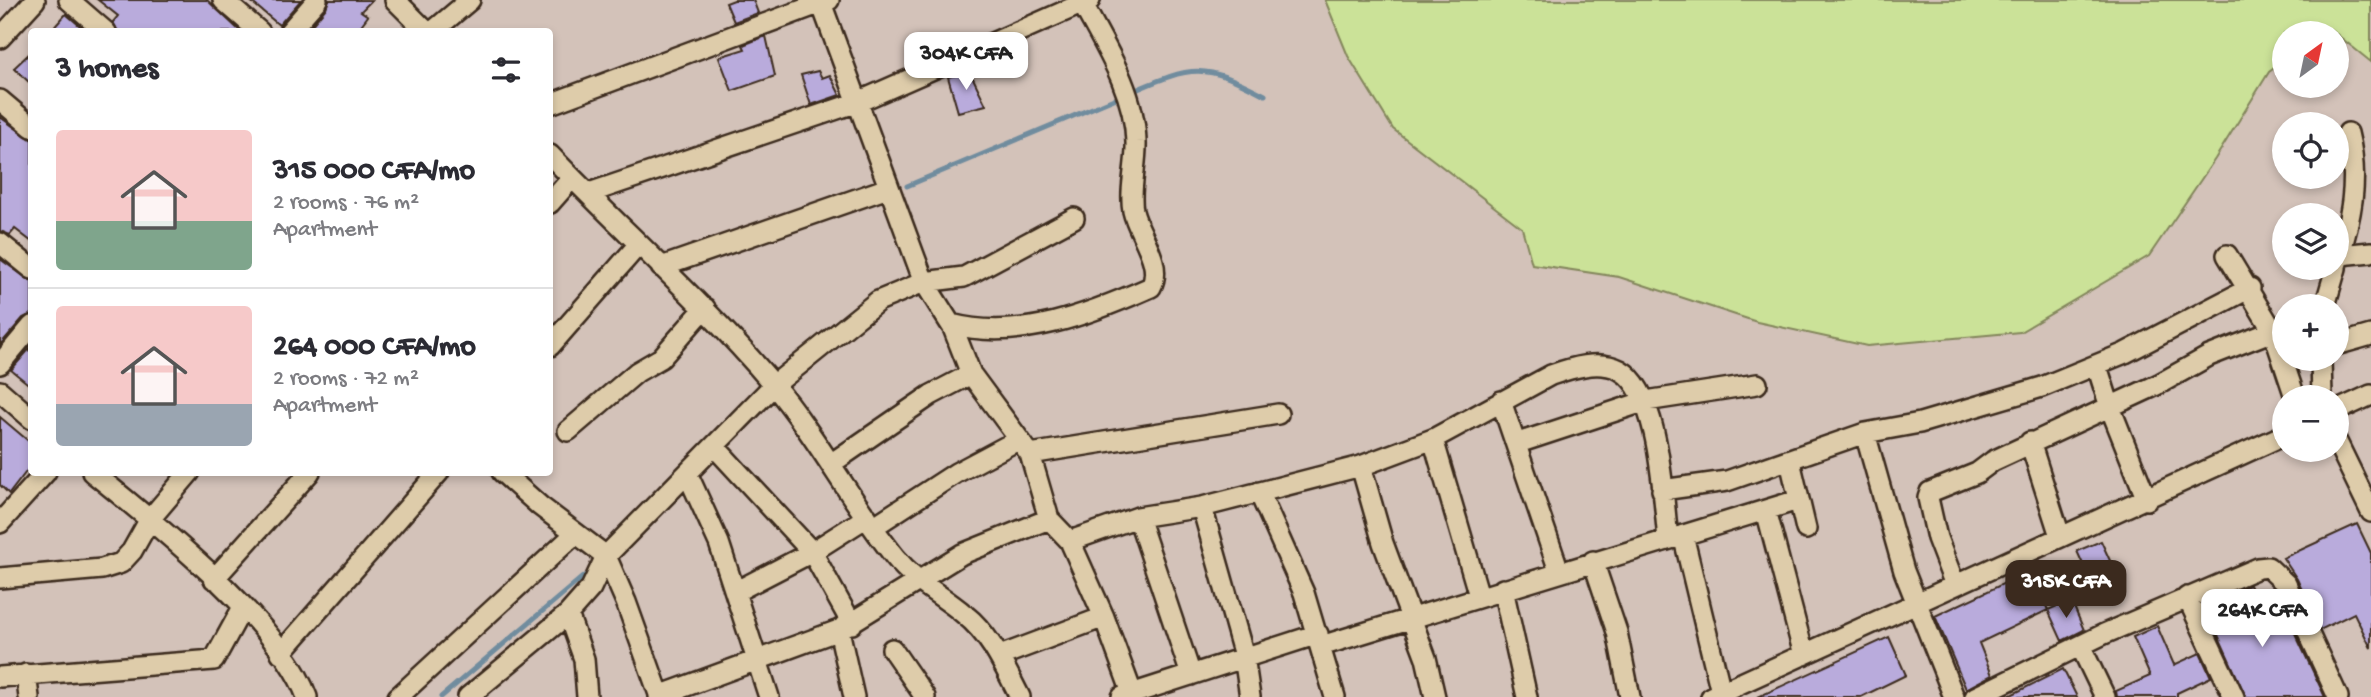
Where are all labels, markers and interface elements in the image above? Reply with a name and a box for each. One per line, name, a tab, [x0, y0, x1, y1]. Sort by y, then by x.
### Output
north arrow	[2272, 21, 2348, 98]
map controls	[2272, 21, 2349, 462]
pin: 304K CFA	[894, 32, 1038, 92]
text: 304K CFA	[920, 41, 1012, 68]
icon: filters	[487, 51, 525, 89]
text: 3 homes	[56, 53, 158, 88]
button: locate	[2272, 112, 2349, 189]
text: 315 000 CFA/mo	[273, 155, 475, 190]
icon: home	[112, 158, 196, 242]
text: 2 rooms · 76 m²	[273, 190, 419, 217]
button: layers	[2272, 203, 2349, 280]
text: Apartment	[273, 217, 377, 244]
button: +	[2272, 294, 2349, 371]
text: 264 000 CFA/mo	[273, 331, 476, 366]
icon: home	[112, 334, 196, 418]
text: 2 rooms · 72 m²	[273, 366, 419, 393]
button: −	[2272, 385, 2349, 462]
text: Apartment	[273, 393, 377, 420]
pin: 315K CFA	[1994, 560, 2138, 620]
text: 315K CFA	[2021, 569, 2111, 596]
pin: 264K CFA	[2190, 590, 2334, 649]
text: 264K CFA	[2217, 598, 2307, 625]

